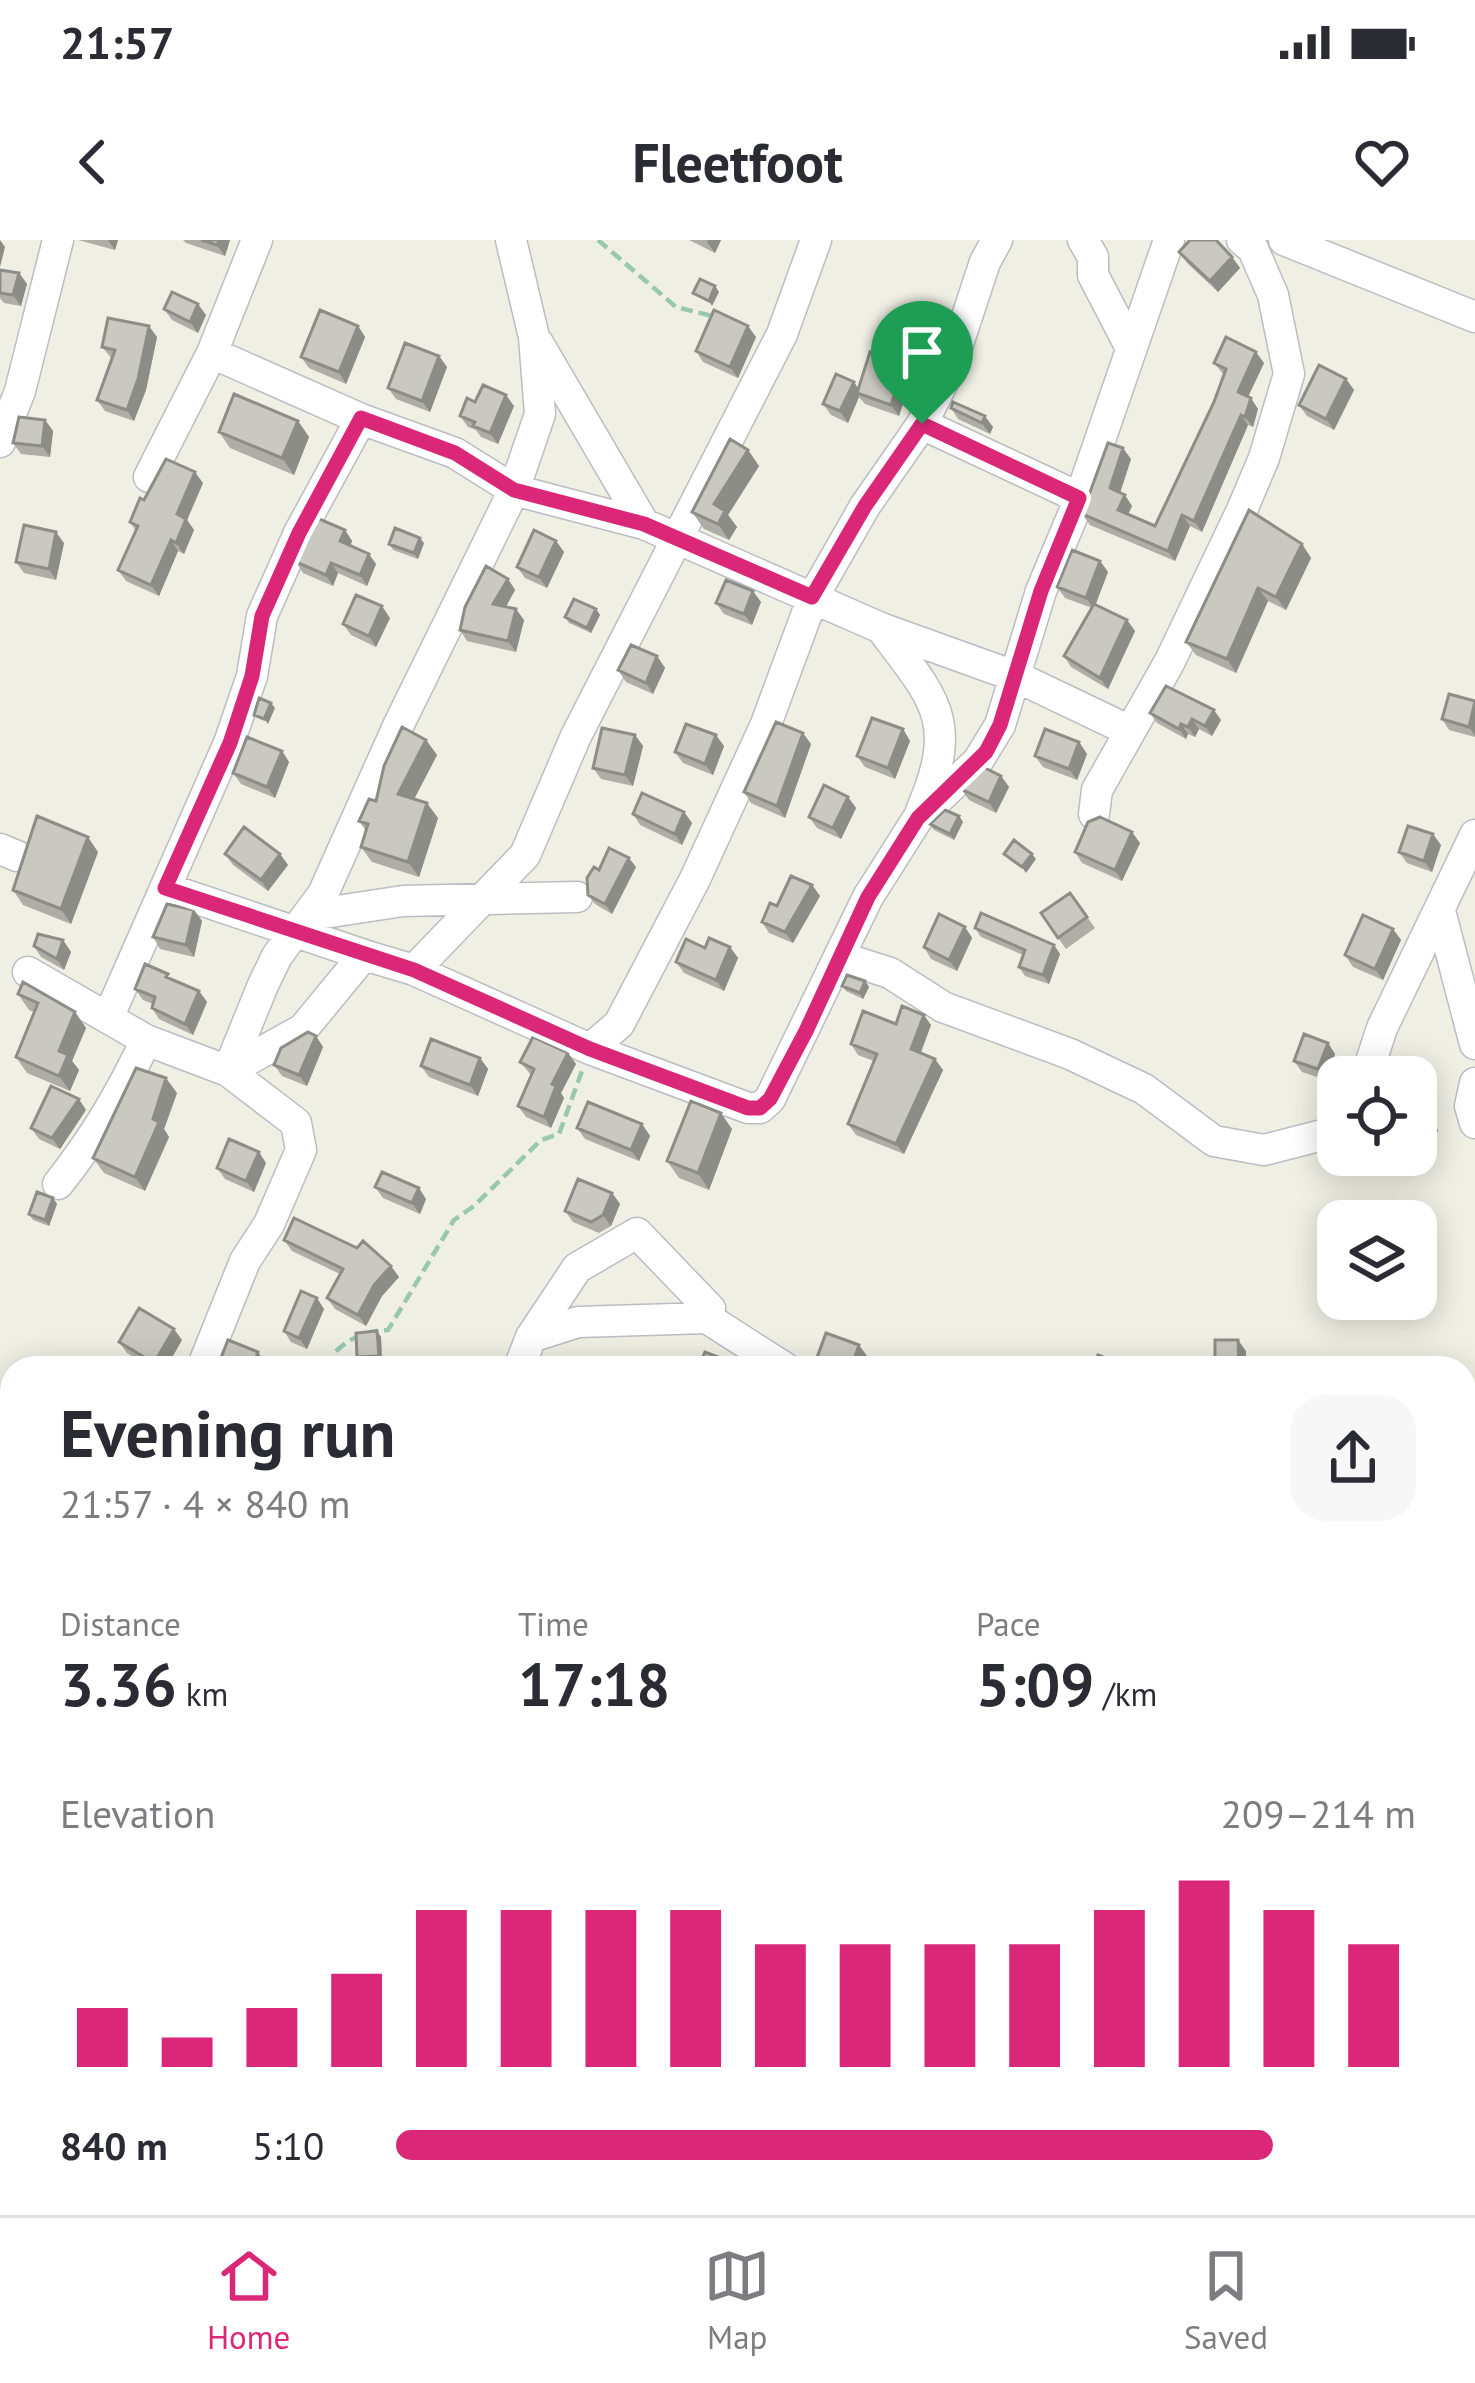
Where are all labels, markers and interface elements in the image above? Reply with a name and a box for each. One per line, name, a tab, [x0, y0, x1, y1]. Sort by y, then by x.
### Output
text: 21:57	[60, 13, 174, 71]
text: Fleetfoot	[632, 127, 843, 197]
icon: back	[60, 129, 126, 195]
icon: heart	[1349, 129, 1415, 195]
pin	[871, 301, 973, 424]
icon: arrive	[889, 319, 955, 385]
map controls	[1317, 1056, 1437, 1320]
button: locate	[1317, 1056, 1437, 1176]
button: layers	[1317, 1200, 1437, 1320]
text: Evening run	[60, 1390, 395, 1475]
button: share	[1290, 1395, 1416, 1521]
text: 21:57 · 4 × 840 m	[60, 1478, 350, 1529]
text: Distance	[60, 1602, 181, 1645]
text: Time	[518, 1602, 589, 1645]
text: Pace	[976, 1602, 1041, 1645]
text: 3.36	[60, 1645, 177, 1723]
text: 17:18	[518, 1645, 670, 1723]
text: 5:09	[976, 1645, 1094, 1723]
text: km	[177, 1672, 228, 1715]
text: /km	[1094, 1672, 1157, 1715]
text: Elevation	[60, 1788, 215, 1839]
text: 209–214 m	[1221, 1788, 1416, 1839]
text: 840 m	[60, 2120, 168, 2171]
text: 5:10	[252, 2120, 324, 2171]
tab: Home	[207, 2243, 290, 2358]
tab: Map	[704, 2243, 770, 2358]
tab: Saved	[1184, 2243, 1268, 2358]

